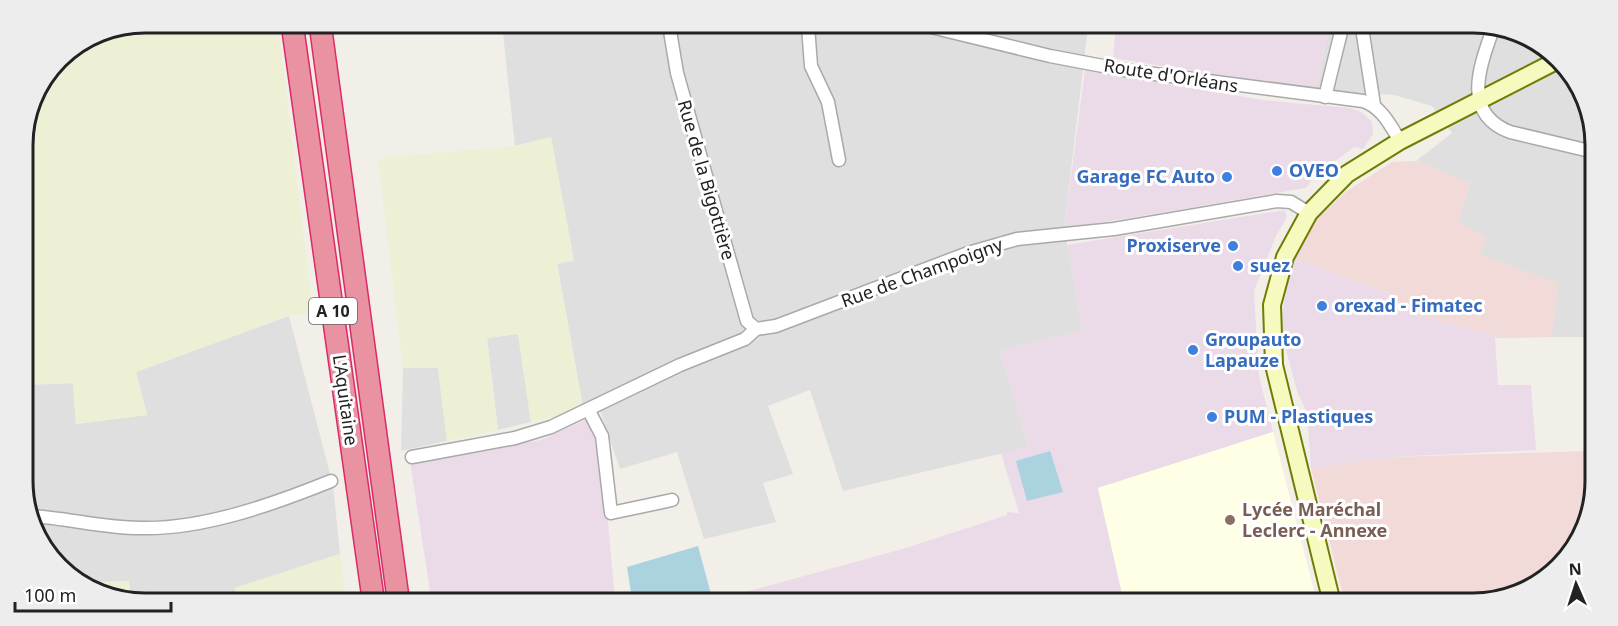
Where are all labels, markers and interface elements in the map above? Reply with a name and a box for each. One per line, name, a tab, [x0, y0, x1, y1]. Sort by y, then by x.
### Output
street label: Route d'Orléans	[1102, 53, 1240, 97]
street label: Rue de la Bigottière	[673, 97, 741, 263]
place label: OVEO	[1289, 158, 1339, 182]
place label: Garage FC Auto	[1077, 164, 1215, 188]
marker: OVEO	[1270, 164, 1284, 178]
marker: Garage FC Auto	[1220, 170, 1234, 184]
street label: Rue de Champoigny	[837, 231, 1007, 312]
place label: Proxiserve	[1127, 233, 1221, 257]
marker: Proxiserve	[1226, 239, 1240, 253]
place label: suez	[1250, 253, 1290, 277]
marker: suez	[1231, 259, 1245, 273]
place label: orexad - Fimatec	[1334, 293, 1482, 317]
road number: A 10	[309, 298, 357, 324]
marker: orexad - Fimatec	[1315, 299, 1329, 313]
place label: Groupauto Lapauze	[1205, 327, 1302, 372]
marker: Groupauto Lapauze	[1186, 343, 1200, 357]
street label: L'Aquitaine	[328, 353, 364, 447]
place label: PUM - Plastiques	[1224, 404, 1373, 428]
marker: PUM - Plastiques	[1205, 410, 1219, 424]
place label: Lycée Maréchal Leclerc - Annexe	[1242, 497, 1387, 542]
marker: Lycée Maréchal Leclerc - Annexe	[1223, 513, 1237, 527]
north arrow	[1546, 554, 1606, 614]
text: N	[1568, 558, 1582, 580]
scale bar	[15, 575, 171, 613]
text: 100 m	[24, 583, 76, 607]

